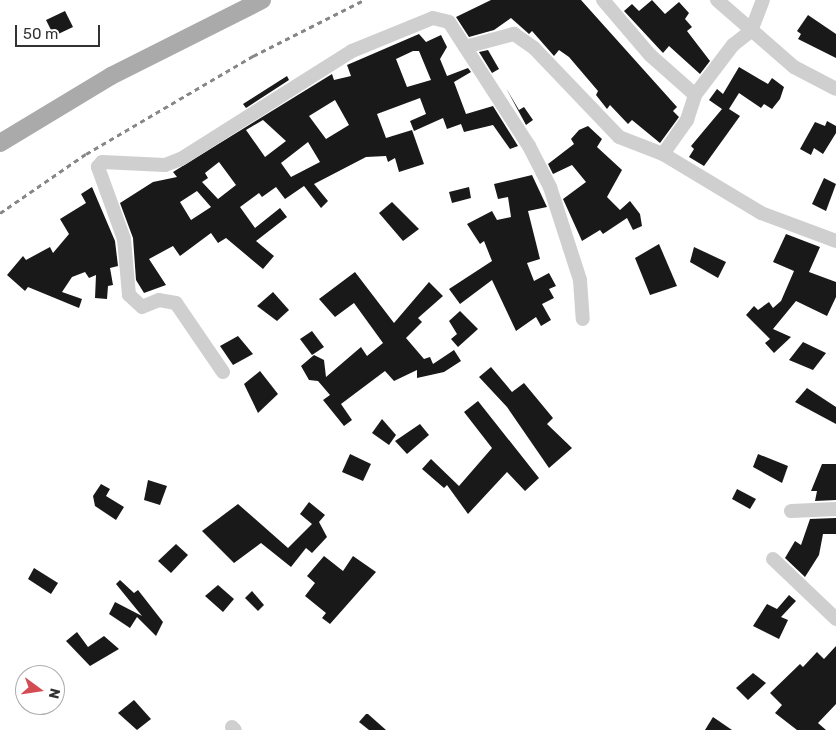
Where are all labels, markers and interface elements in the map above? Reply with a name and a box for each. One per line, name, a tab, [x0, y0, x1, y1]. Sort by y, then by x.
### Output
scale bar	[18, 15, 102, 47]
text: 50 m	[23, 25, 58, 43]
north arrow	[15, 665, 65, 715]
text: N	[45, 687, 64, 700]

